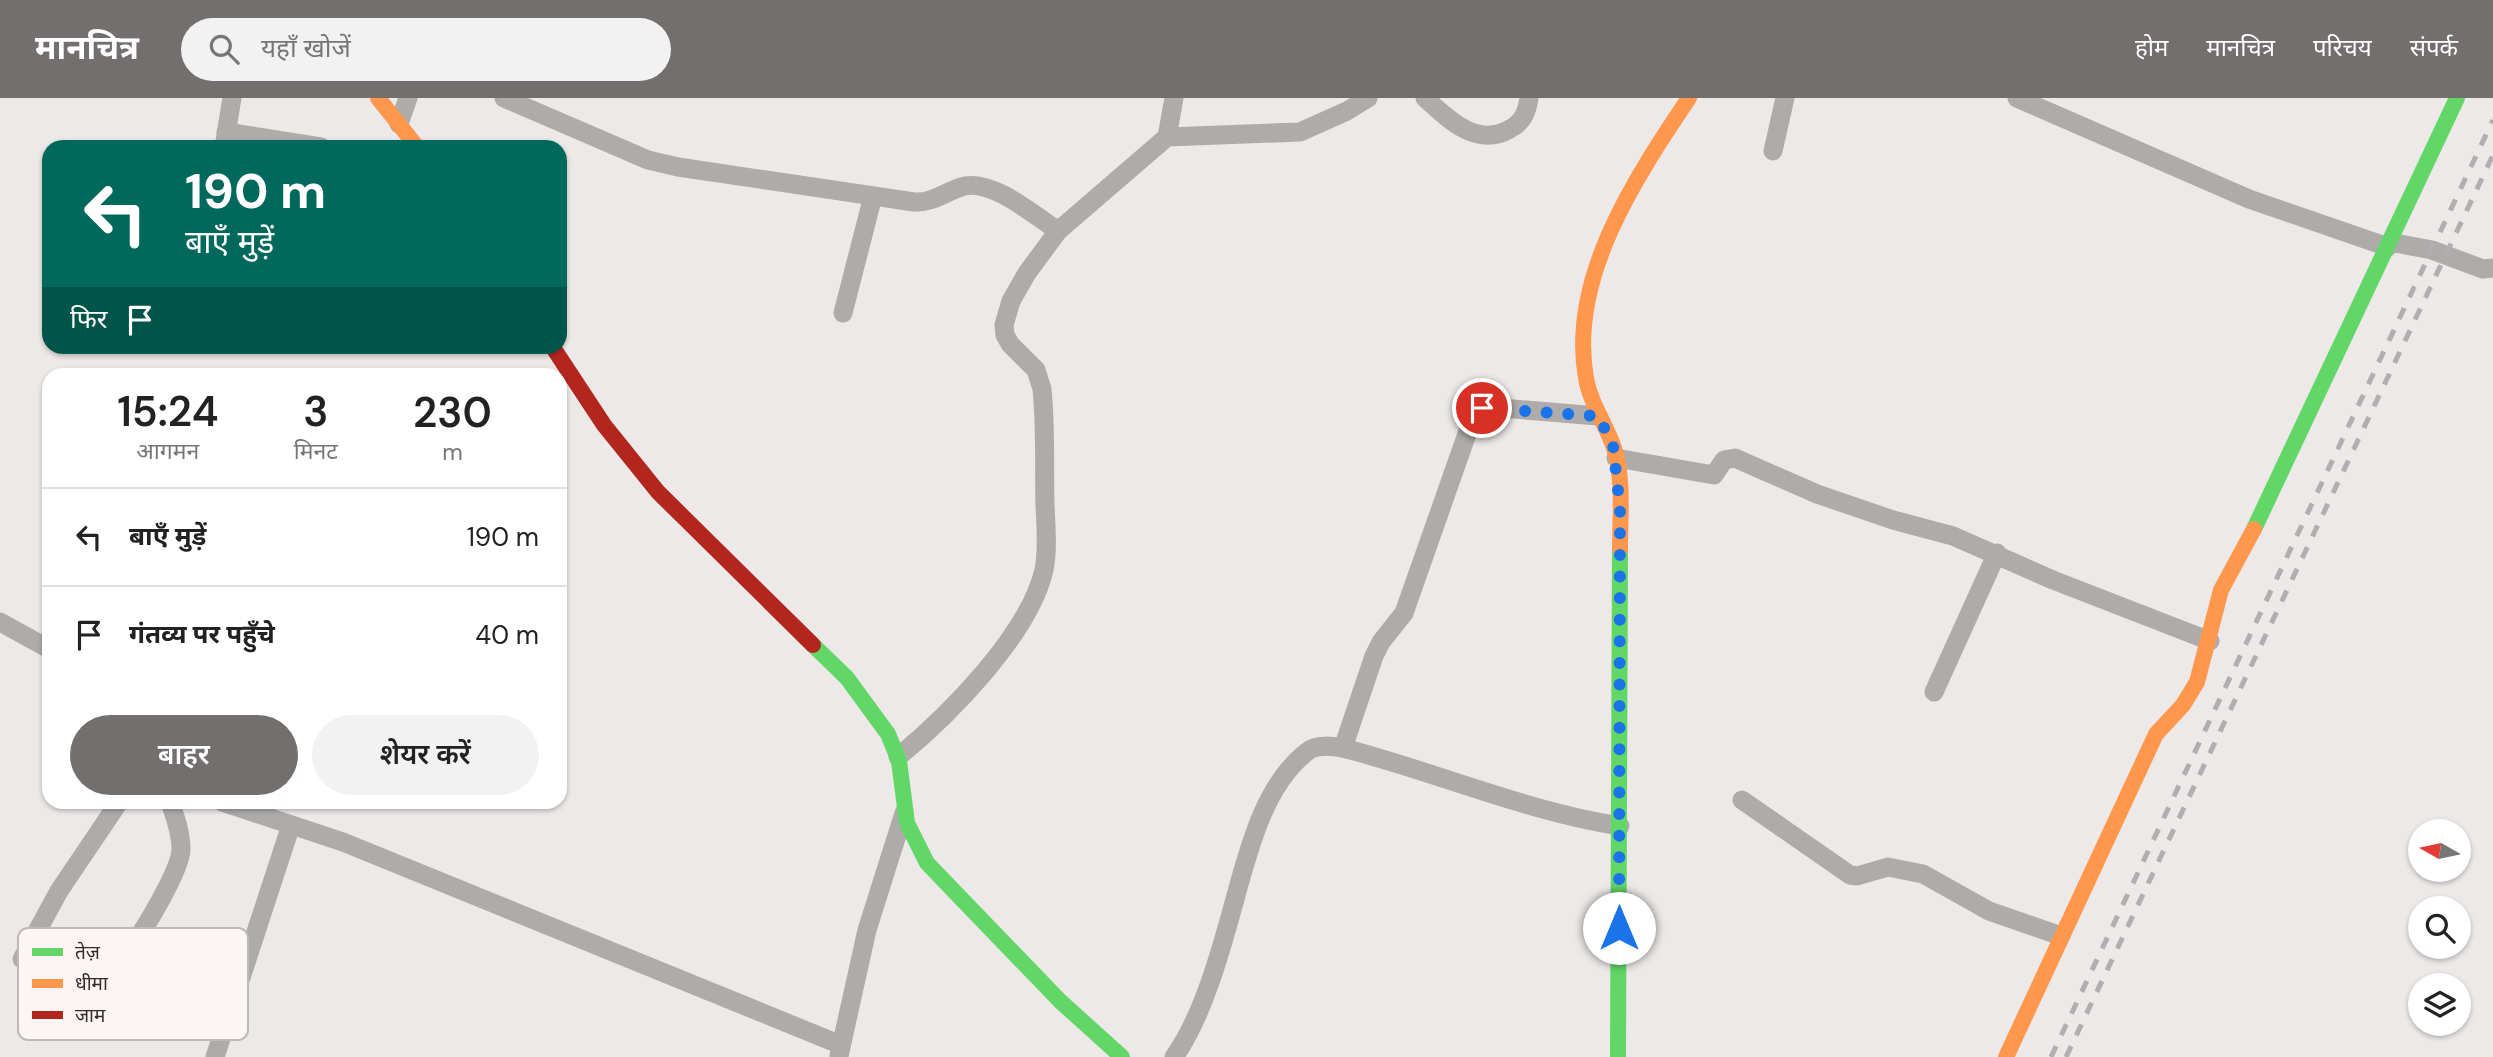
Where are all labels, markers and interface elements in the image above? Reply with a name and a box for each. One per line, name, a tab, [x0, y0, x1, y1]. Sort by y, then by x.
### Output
search box	[181, 18, 671, 81]
text: मानचित्र	[35, 26, 139, 69]
icon: search	[205, 30, 243, 68]
text: यहाँ खोजें	[261, 31, 351, 65]
text: होम	[2135, 32, 2168, 63]
text: मानचित्र	[2206, 32, 2275, 63]
text: परिचय	[2313, 32, 2372, 63]
text: संपर्क	[2410, 32, 2458, 63]
text: 190 m	[185, 159, 326, 223]
icon: left	[70, 168, 161, 259]
text: बाएँ मुड़ें	[185, 221, 274, 263]
icon: arrive	[121, 301, 159, 339]
text: फिर	[70, 302, 107, 336]
pin	[1452, 378, 1512, 438]
text: 15:24	[117, 384, 218, 439]
text: 3	[303, 384, 328, 439]
text: 230	[413, 385, 492, 440]
icon: arrive	[1463, 389, 1501, 427]
text: आगमन	[136, 436, 199, 466]
text: मिनट	[294, 436, 338, 466]
text: m	[442, 437, 463, 467]
icon: left	[70, 518, 108, 556]
text: बाएँ मुड़ें	[129, 519, 206, 553]
text: 190 m	[467, 520, 539, 554]
icon: arrive	[70, 616, 108, 654]
text: गंतव्य पर पहुँचे	[129, 617, 275, 651]
text: 40 m	[475, 618, 539, 652]
button: बाहर	[70, 715, 298, 795]
button: शेयर करें	[312, 715, 539, 795]
north arrow	[2408, 819, 2471, 882]
map controls	[2408, 819, 2471, 1036]
position arrow	[1582, 891, 1656, 965]
button: search	[2408, 896, 2471, 959]
legend	[18, 928, 248, 1040]
text: तेज़	[75, 940, 101, 965]
text: धीमा	[75, 971, 109, 996]
button: layers	[2408, 973, 2471, 1036]
text: जाम	[75, 1003, 106, 1028]

